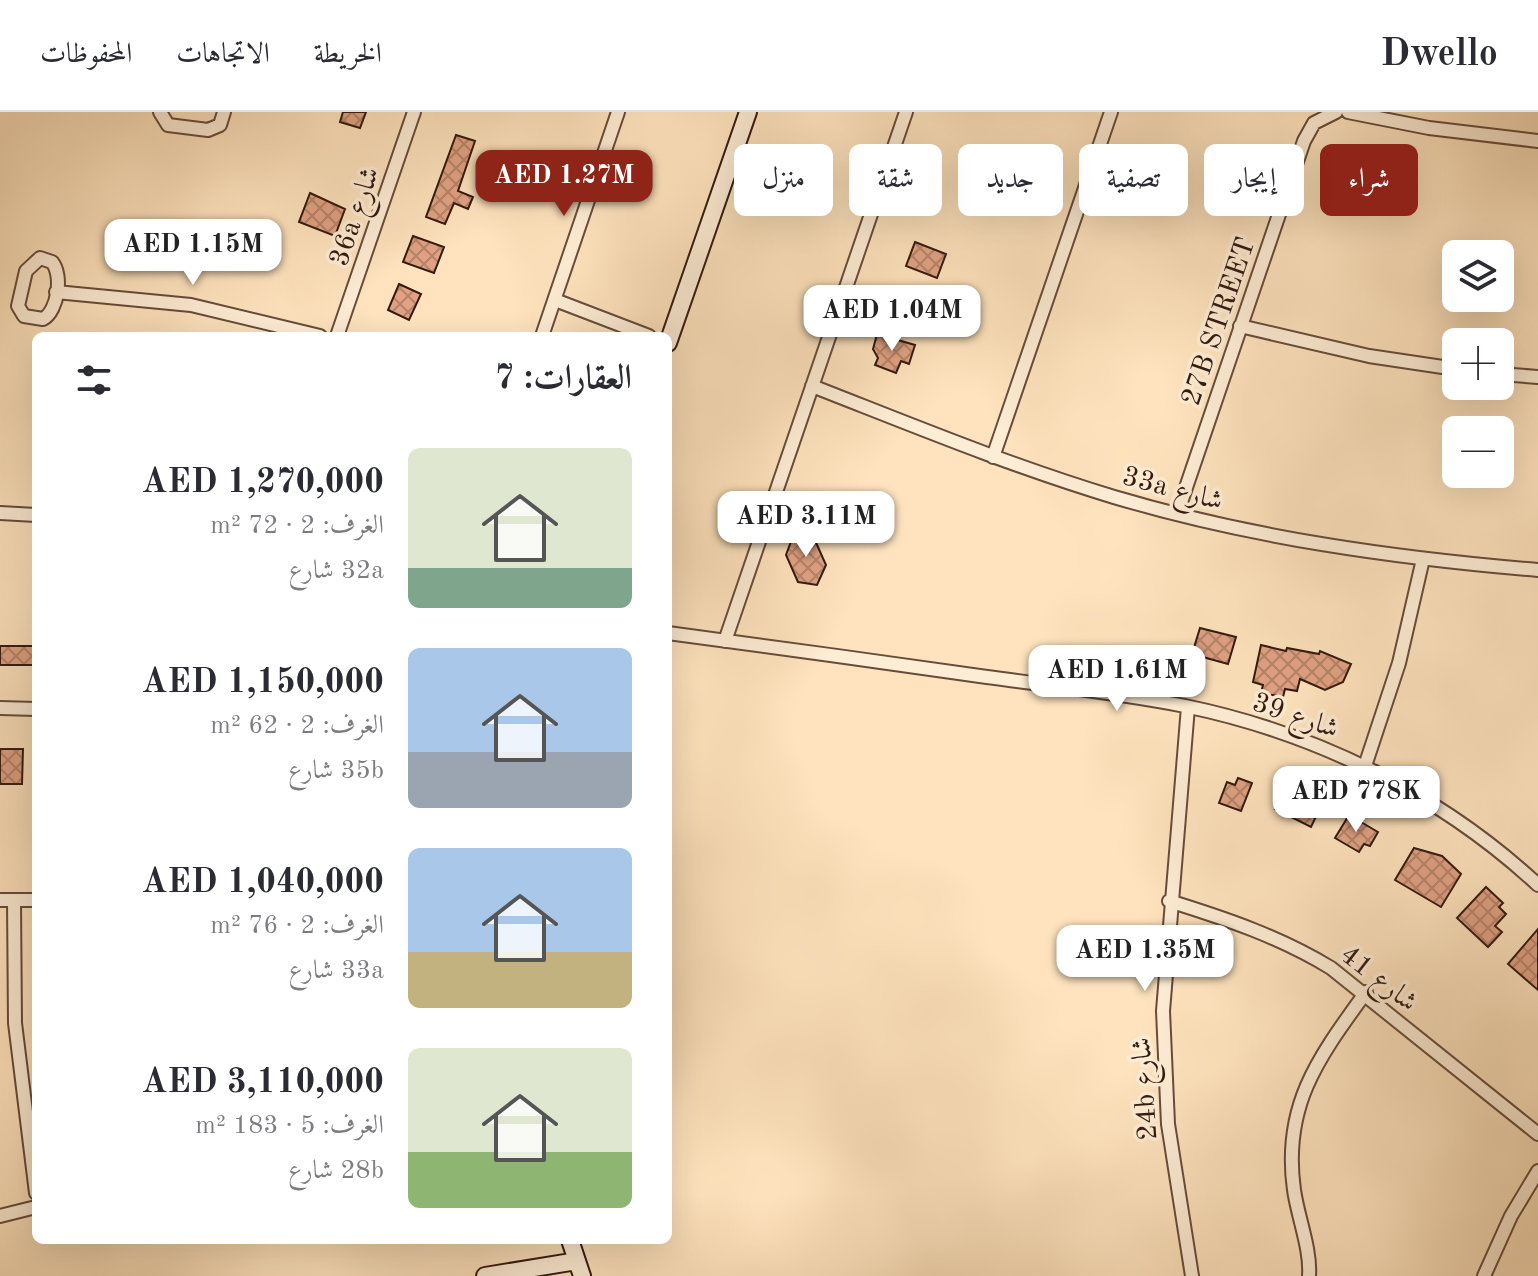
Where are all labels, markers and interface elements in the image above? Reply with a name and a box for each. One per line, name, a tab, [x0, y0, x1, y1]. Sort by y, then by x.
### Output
text: Dwello	[1380, 36, 1498, 74]
text: المحفوظات	[40, 41, 132, 69]
text: الاتجاهات	[176, 41, 270, 69]
text: الخريطة	[314, 41, 382, 69]
chip: منزل	[734, 144, 833, 216]
chip: شقة	[849, 144, 942, 216]
chip: جديد	[958, 144, 1063, 216]
chip: تصفية	[1079, 144, 1188, 216]
chip: إيجار	[1204, 144, 1304, 216]
chip: شراء	[1320, 144, 1418, 216]
pin: AED 1.27M	[472, 150, 656, 218]
text: AED 1.27M	[494, 163, 634, 189]
street label: 36a شارع	[326, 164, 392, 272]
pin: AED 1.15M	[101, 219, 285, 287]
text: AED 1.15M	[123, 232, 263, 258]
street label: 27B STREET	[1178, 234, 1262, 410]
map controls	[1442, 240, 1514, 488]
button: layers	[1442, 240, 1514, 312]
pin: AED 1.04M	[800, 285, 984, 353]
text: AED 1.04M	[822, 298, 962, 324]
button: +	[1442, 328, 1514, 400]
icon: filters	[72, 358, 116, 402]
text: العقارات: 7	[494, 362, 632, 396]
button: −	[1442, 416, 1514, 488]
street label: 33a شارع	[1117, 463, 1225, 523]
text: AED 1,270,000	[142, 466, 384, 500]
icon: home	[472, 480, 568, 576]
pin: AED 3.11M	[714, 491, 898, 559]
text: AED 3.11M	[736, 504, 876, 530]
text: الغرف: 2 · 72 m²	[210, 513, 384, 539]
text: 32a شارع	[289, 558, 384, 584]
pin: AED 1.61M	[1025, 645, 1209, 713]
text: AED 1.61M	[1047, 658, 1187, 684]
text: AED 1,150,000	[142, 666, 384, 700]
icon: home	[472, 680, 568, 776]
street label: شارع 39	[1246, 689, 1342, 751]
text: الغرف: 2 · 62 m²	[210, 713, 384, 739]
text: 35b شارع	[288, 758, 384, 784]
pin: AED 778K	[1273, 766, 1439, 834]
text: AED 778K	[1291, 779, 1421, 805]
text: AED 1,040,000	[142, 866, 384, 900]
icon: home	[472, 880, 568, 976]
text: الغرف: 2 · 76 m²	[210, 913, 384, 939]
pin: AED 1.35M	[1053, 925, 1237, 993]
text: AED 1.35M	[1075, 938, 1215, 964]
street label: شارع 41	[1330, 941, 1422, 1023]
text: 33a شارع	[289, 958, 384, 984]
street label: 24b شارع	[1128, 1036, 1171, 1141]
text: AED 3,110,000	[142, 1066, 384, 1100]
icon: home	[472, 1080, 568, 1176]
text: الغرف: 5 · 183 m²	[195, 1113, 384, 1139]
text: 28b شارع	[288, 1158, 384, 1184]

